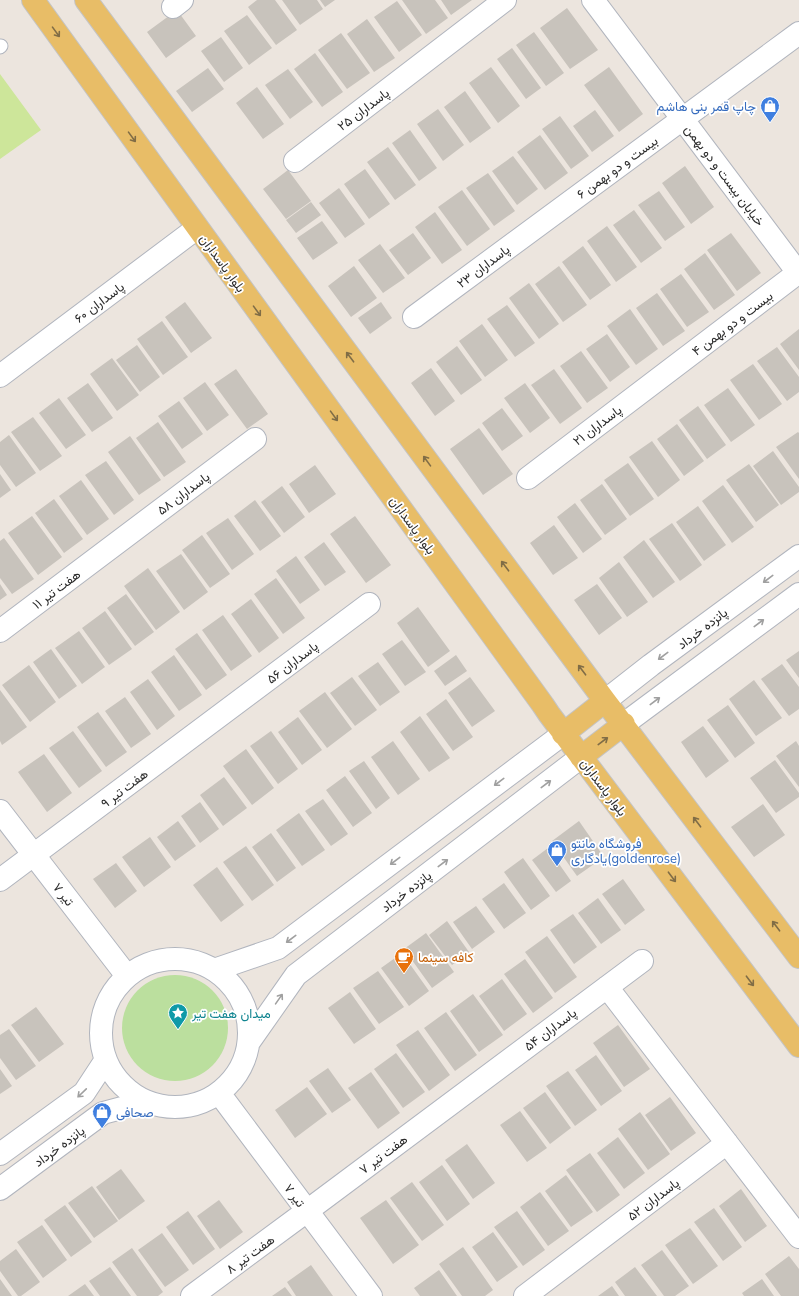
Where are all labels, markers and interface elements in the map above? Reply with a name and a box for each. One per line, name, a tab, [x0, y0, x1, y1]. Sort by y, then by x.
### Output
one-way arrow	[52, 26, 60, 37]
street label: پاسداران ۲۵	[334, 84, 393, 135]
shop icon: چاپ قمر بنی هاشم	[759, 95, 781, 123]
place label: چاپ قمر بنی هاشم	[657, 98, 756, 116]
street label: خیابان بیست و دو بهمن	[680, 121, 768, 230]
one-way arrow	[128, 131, 136, 142]
street label: بیست و دو بهمن ۶	[573, 132, 662, 203]
street label: بلوار پاسداران	[195, 231, 249, 296]
street label: پاسداران ۲۳	[454, 241, 514, 293]
street label: پاسداران ۶۰	[71, 278, 128, 327]
street label: بیست و دو بهمن ۴	[688, 287, 777, 360]
one-way arrow	[253, 305, 261, 316]
one-way arrow	[346, 351, 354, 362]
street label: پاسداران ۲۱	[569, 401, 626, 450]
one-way arrow	[330, 410, 338, 421]
one-way arrow	[423, 456, 431, 467]
street label: پاسداران ۵۸	[154, 468, 214, 520]
street label: بلوار پاسداران	[385, 493, 439, 558]
one-way arrow	[500, 560, 509, 571]
street label: هفت تیر ۱۱	[29, 566, 84, 614]
one-way arrow	[762, 575, 773, 583]
street label: پانزده خرداد	[674, 604, 732, 654]
one-way arrow	[754, 619, 765, 628]
street label: پاسداران ۵۶	[263, 637, 322, 688]
one-way arrow	[658, 652, 669, 661]
one-way arrow	[578, 665, 586, 676]
one-way arrow	[649, 697, 660, 705]
one-way arrow	[597, 736, 608, 745]
street label: بلوار پاسداران	[576, 755, 631, 820]
street label: هفت تیر ۹	[97, 765, 152, 812]
one-way arrow	[493, 778, 504, 787]
one-way arrow	[540, 780, 551, 788]
one-way arrow	[693, 817, 702, 828]
place label: فروشگاه مانتو یادگاری(goldenrose)	[571, 835, 681, 868]
shop icon: فروشگاه مانتو یادگاری(goldenrose)	[546, 839, 568, 867]
one-way arrow	[389, 856, 400, 865]
one-way arrow	[437, 859, 448, 867]
street label: پانزده خرداد	[378, 867, 436, 917]
one-way arrow	[668, 872, 676, 883]
street label: ۷ تیر	[48, 879, 78, 910]
one-way arrow	[771, 921, 780, 932]
one-way arrow	[286, 935, 297, 943]
cafe icon: کافه سینما	[393, 946, 415, 974]
place label: کافه سینما	[418, 949, 474, 967]
one-way arrow	[746, 976, 755, 987]
one-way arrow	[275, 994, 283, 1005]
place icon: میدان هفت تیر	[167, 1002, 189, 1030]
street label: پاسداران ۵۴	[521, 1004, 581, 1055]
place label: میدان هفت تیر	[191, 1005, 271, 1023]
one-way arrow	[77, 1088, 87, 1097]
shop icon: صحافی	[91, 1101, 113, 1129]
place label: صحافی	[116, 1104, 154, 1122]
street label: پانزده خرداد	[30, 1122, 89, 1171]
street label: هفت تیر ۷	[356, 1131, 411, 1179]
street label: پاسداران ۵۲	[624, 1174, 683, 1225]
street label: ۷ تیر	[279, 1180, 309, 1211]
street label: هفت تیر ۸	[223, 1231, 279, 1279]

